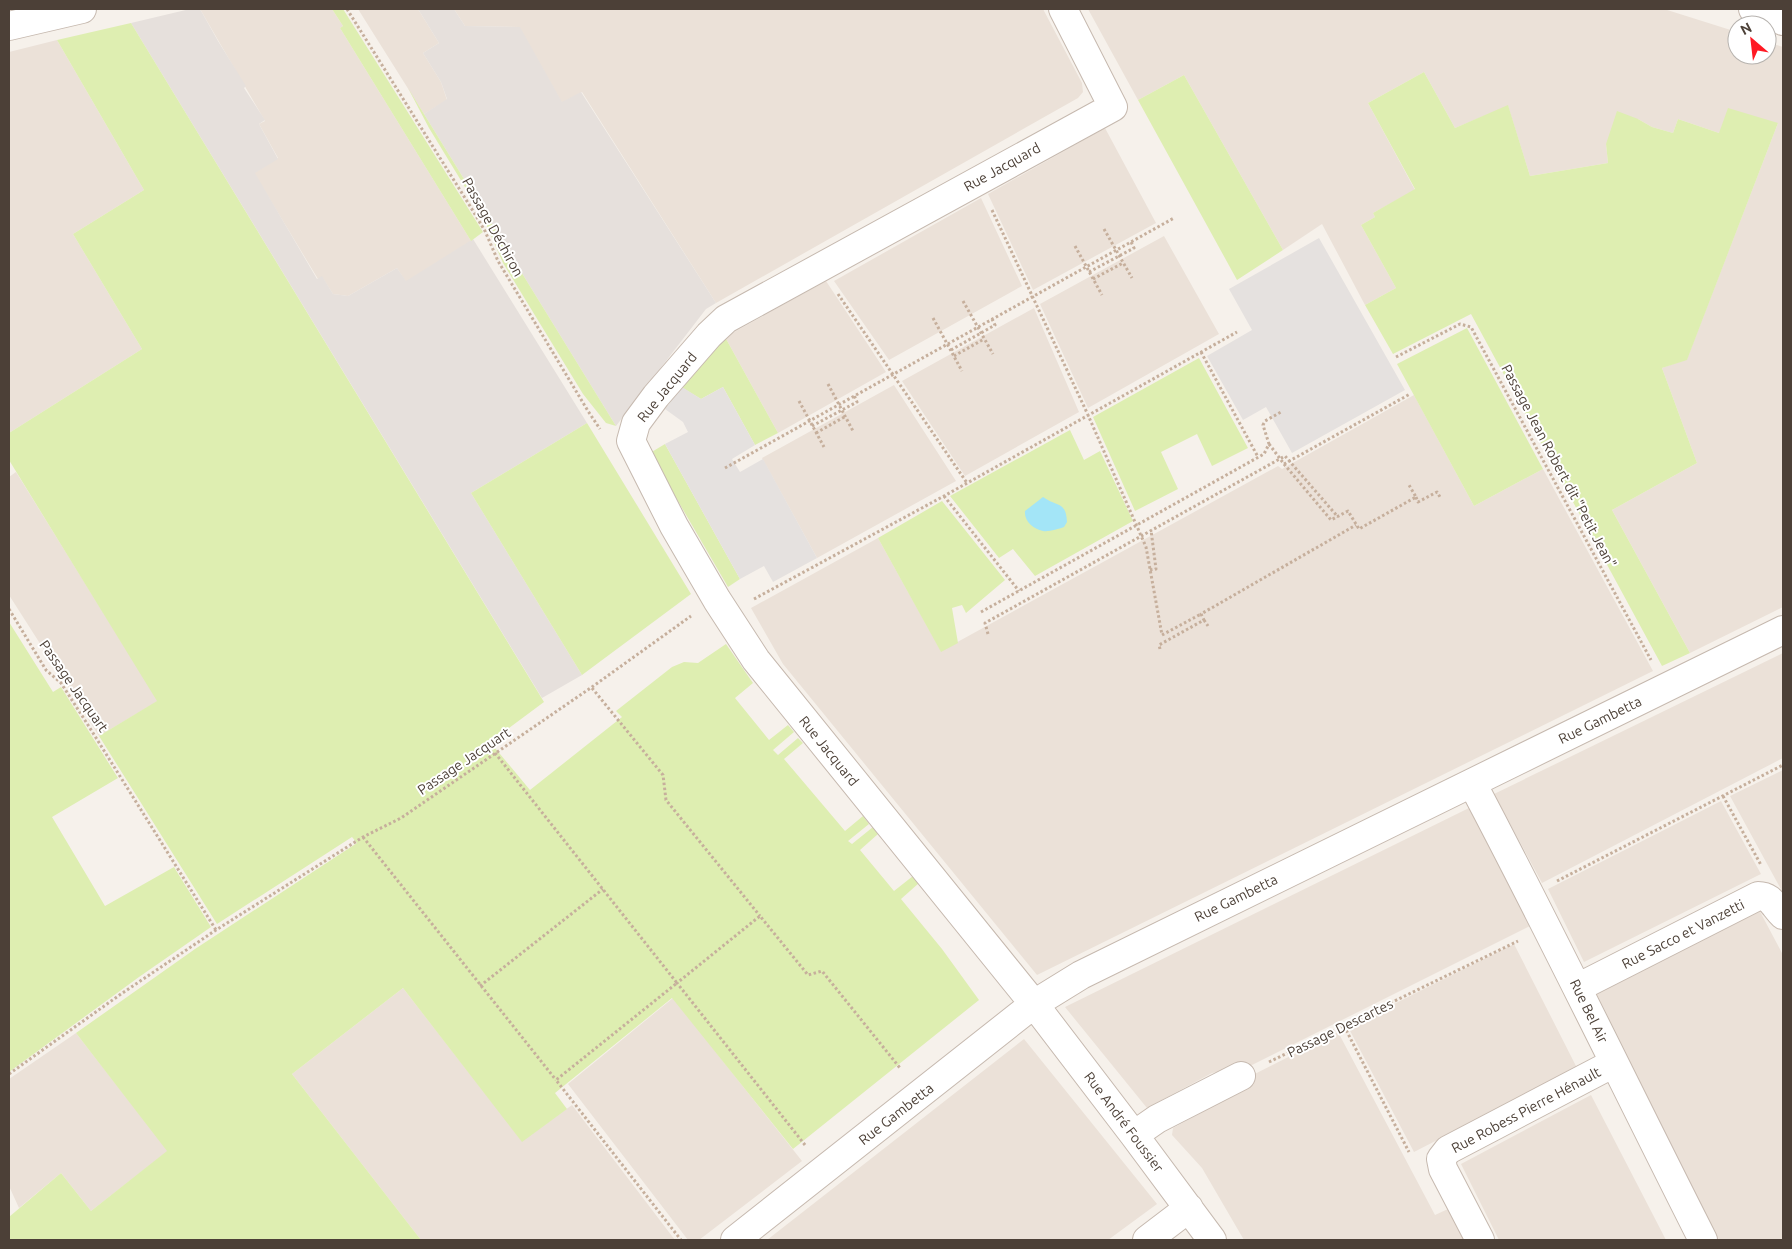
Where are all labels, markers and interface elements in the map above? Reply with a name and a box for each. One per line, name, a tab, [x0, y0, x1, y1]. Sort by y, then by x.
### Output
north arrow	[1727, 15, 1777, 65]
text: N	[1738, 19, 1754, 38]
street label: Rue Jacquard	[961, 139, 1043, 195]
street label: Passage Déchiron	[459, 175, 527, 279]
street label: Rue Jacquard	[634, 349, 700, 425]
street label: Passage Jean Robert dit "Petit Jean"	[1498, 362, 1620, 570]
street label: Passage Jacquart	[36, 637, 112, 735]
street label: Rue Gambetta	[1556, 693, 1644, 747]
street label: Rue Jacquard	[796, 713, 862, 789]
street label: Passage Jacquart	[415, 724, 514, 798]
street label: Rue Gambetta	[1192, 871, 1280, 925]
street label: Rue Sacco et Vanzetti	[1619, 896, 1747, 972]
street label: Rue Bel Air	[1567, 977, 1612, 1046]
street label: Passage Descartes	[1284, 995, 1396, 1061]
street label: Rue Robess Pierre Hénault	[1449, 1064, 1604, 1156]
street label: Rue André Foussier	[1081, 1069, 1167, 1176]
street label: Rue Gambetta	[855, 1080, 937, 1148]

